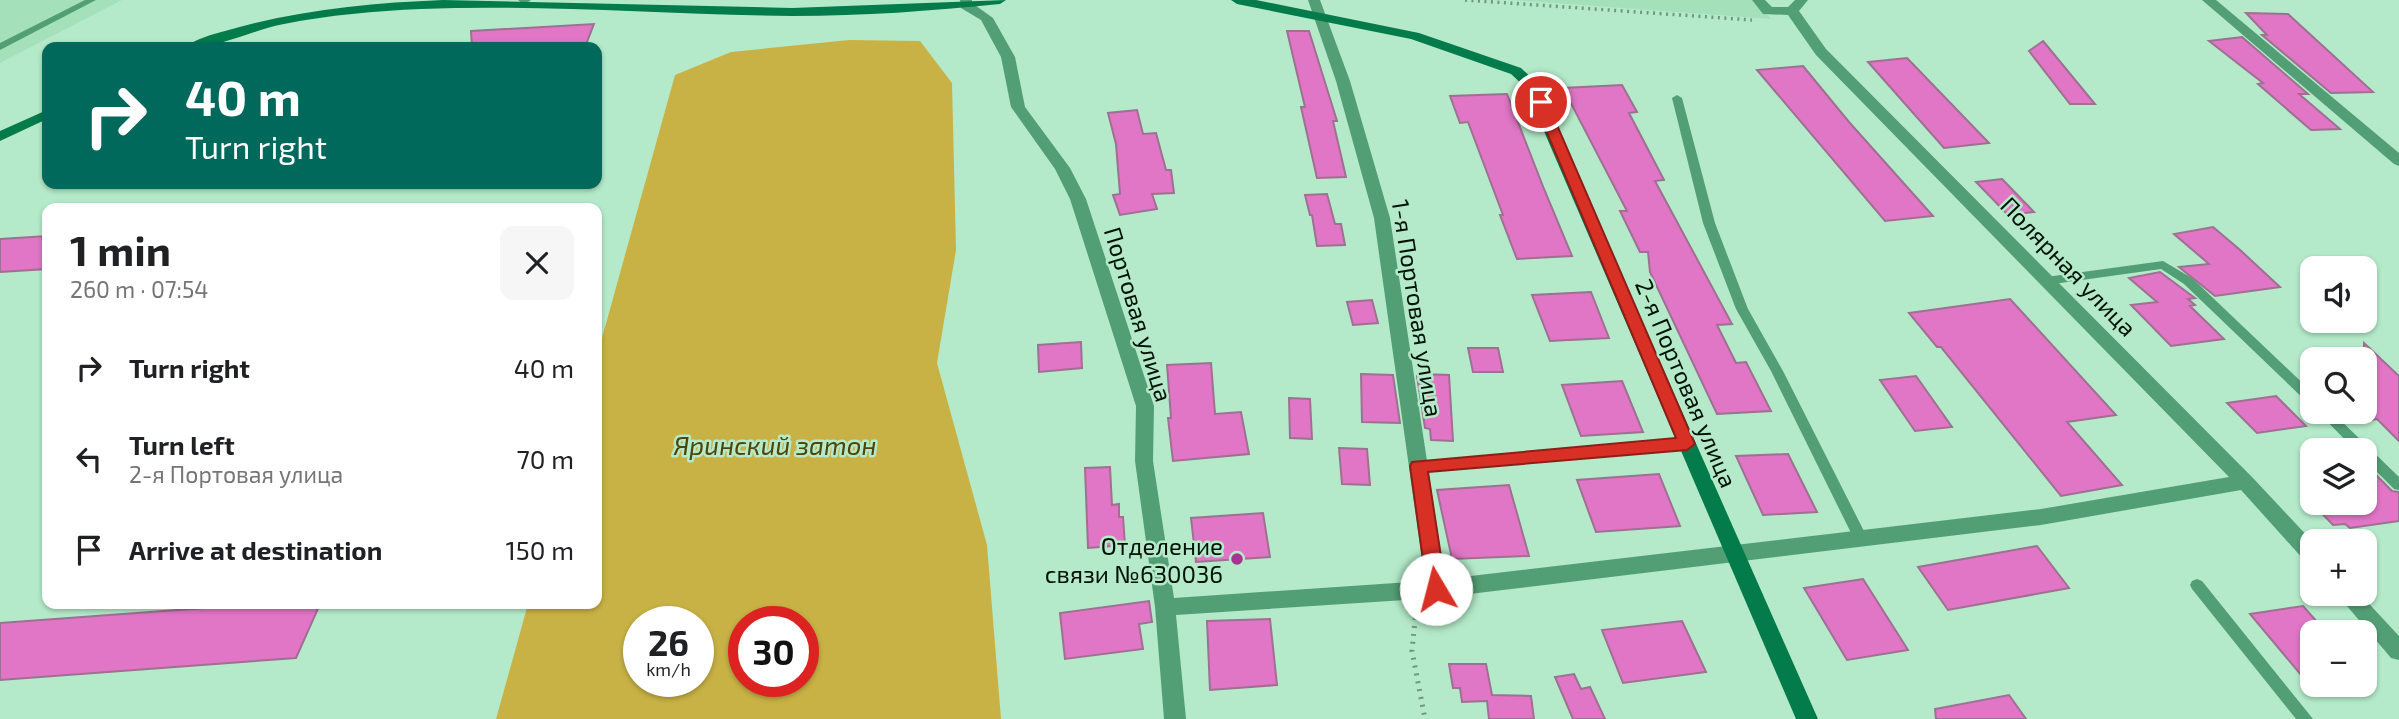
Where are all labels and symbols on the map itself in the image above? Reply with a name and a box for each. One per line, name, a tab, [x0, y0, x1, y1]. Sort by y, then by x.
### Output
pin	[1511, 72, 1571, 132]
street label: Полярная улица	[1994, 190, 2143, 342]
street label: 1-я Портовая улица	[1386, 197, 1450, 419]
street label: Портовая улица	[1098, 223, 1179, 405]
street label: 2-я Портовая улица	[1629, 274, 1744, 492]
water label: Яринский затон	[673, 429, 877, 460]
place label: Отделение связи №630036	[1045, 531, 1223, 588]
marker: Отделение связи №630036	[1229, 551, 1245, 567]
position arrow	[1399, 552, 1473, 626]
speed limit sign: 30	[728, 606, 819, 697]

